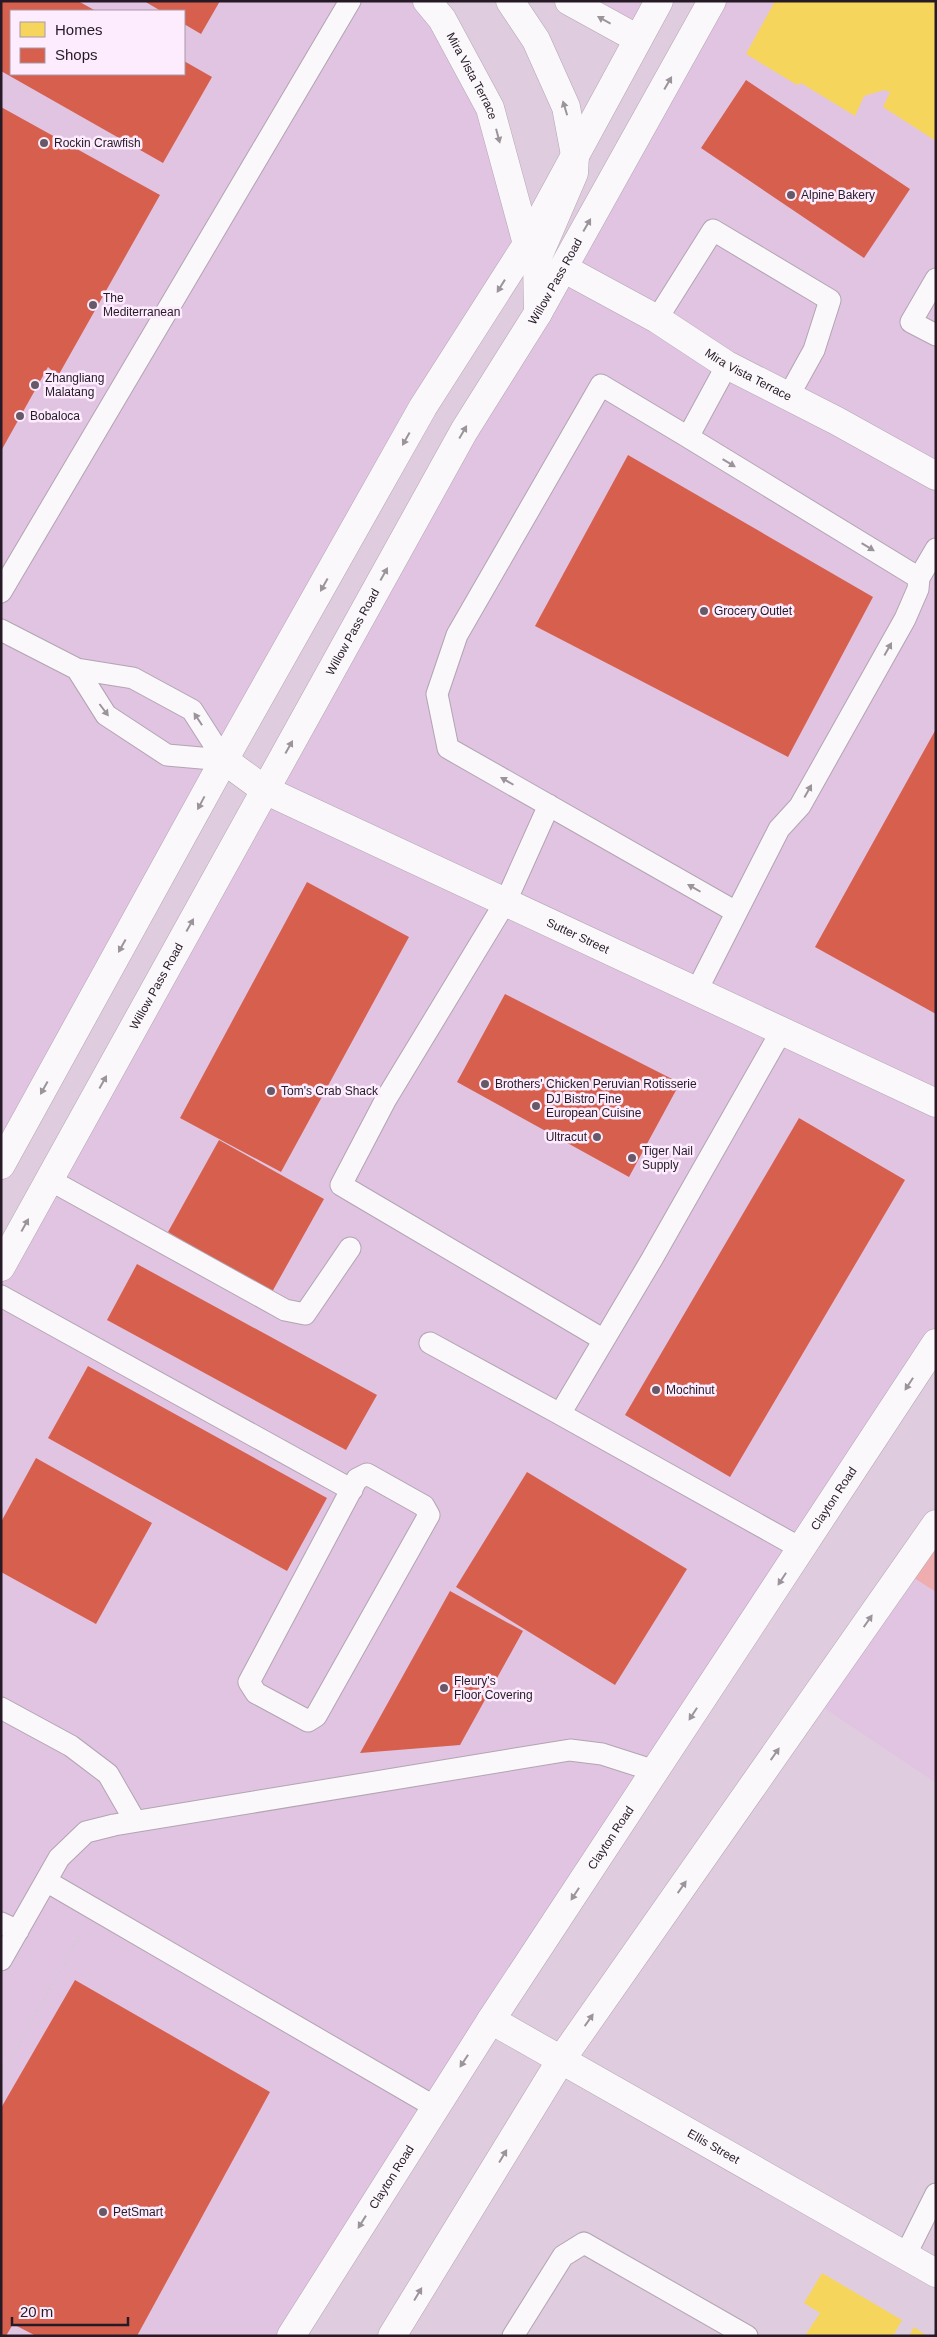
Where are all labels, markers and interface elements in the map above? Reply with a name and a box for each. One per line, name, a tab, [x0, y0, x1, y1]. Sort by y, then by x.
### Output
legend	[10, 10, 185, 75]
one-way arrow	[596, 16, 611, 24]
text: Homes	[55, 21, 103, 38]
street label: Mira Vista Terrace	[444, 30, 500, 121]
text: Shops	[55, 46, 98, 63]
one-way arrow	[663, 76, 672, 90]
one-way arrow	[560, 100, 568, 115]
one-way arrow	[494, 129, 502, 144]
place label: Rockin Crawfish	[54, 136, 141, 150]
marker: Rockin Crawfish	[38, 137, 50, 149]
place label: Alpine Bakery	[801, 188, 875, 202]
marker: Alpine Bakery	[785, 189, 797, 201]
one-way arrow	[583, 218, 592, 231]
street label: Willow Pass Road	[526, 236, 585, 327]
one-way arrow	[496, 279, 505, 292]
place label: The Mediterranean	[103, 291, 180, 319]
marker: The Mediterranean	[87, 299, 99, 311]
street label: Mira Vista Terrace	[702, 345, 794, 404]
place label: Zhangliang Malatang	[45, 371, 104, 399]
marker: Zhangliang Malatang	[29, 379, 41, 391]
place label: Bobaloca	[30, 409, 80, 423]
marker: Bobaloca	[14, 410, 26, 422]
one-way arrow	[459, 426, 468, 439]
one-way arrow	[402, 431, 410, 446]
one-way arrow	[723, 458, 736, 467]
one-way arrow	[862, 543, 875, 552]
one-way arrow	[380, 568, 389, 581]
one-way arrow	[319, 578, 328, 591]
street label: Willow Pass Road	[323, 586, 382, 678]
place label: Grocery Outlet	[714, 604, 793, 618]
marker: Grocery Outlet	[698, 605, 710, 617]
one-way arrow	[884, 642, 892, 657]
one-way arrow	[98, 703, 109, 716]
one-way arrow	[193, 713, 203, 726]
one-way arrow	[284, 740, 293, 754]
one-way arrow	[500, 777, 514, 786]
one-way arrow	[804, 784, 813, 798]
one-way arrow	[196, 796, 205, 810]
one-way arrow	[687, 883, 700, 892]
street label: Sutter Street	[544, 915, 612, 957]
one-way arrow	[186, 918, 195, 931]
one-way arrow	[118, 938, 126, 953]
street label: Willow Pass Road	[127, 940, 186, 1032]
one-way arrow	[99, 1076, 108, 1089]
place label: Brothers' Chicken Peruvian Rotisserie	[495, 1077, 697, 1091]
marker: Brothers' Chicken Peruvian Rotisserie	[479, 1078, 491, 1090]
one-way arrow	[40, 1080, 48, 1095]
place label: Tom's Crab Shack	[281, 1084, 379, 1098]
marker: Tom's Crab Shack	[265, 1085, 277, 1097]
place label: DJ Bistro Fine European Cuisine	[546, 1092, 642, 1120]
marker: DJ Bistro Fine European Cuisine	[530, 1100, 542, 1112]
place label: Ultracut	[546, 1130, 588, 1144]
marker: Ultracut	[591, 1131, 603, 1143]
place label: Tiger Nail Supply	[642, 1144, 693, 1172]
marker: Tiger Nail Supply	[626, 1152, 638, 1164]
one-way arrow	[21, 1217, 29, 1232]
one-way arrow	[904, 1377, 914, 1390]
place label: Mochinut	[666, 1383, 715, 1397]
marker: Mochinut	[650, 1384, 662, 1396]
street label: Clayton Road	[808, 1464, 860, 1533]
one-way arrow	[778, 1572, 787, 1585]
one-way arrow	[863, 1614, 873, 1627]
place label: Fleury's Floor Covering	[454, 1674, 533, 1702]
marker: Fleury's Floor Covering	[438, 1682, 450, 1694]
one-way arrow	[688, 1708, 698, 1721]
one-way arrow	[770, 1747, 780, 1761]
street label: Clayton Road	[585, 1804, 637, 1872]
one-way arrow	[677, 1880, 687, 1894]
one-way arrow	[570, 1887, 579, 1901]
one-way arrow	[584, 2013, 594, 2027]
one-way arrow	[460, 2055, 469, 2068]
street label: Ellis Street	[685, 2126, 743, 2167]
street label: Clayton Road	[366, 2143, 417, 2212]
one-way arrow	[498, 2149, 507, 2162]
place label: PetSmart	[113, 2205, 164, 2219]
marker: PetSmart	[97, 2206, 109, 2218]
one-way arrow	[358, 2216, 367, 2229]
one-way arrow	[413, 2288, 422, 2301]
scale bar	[12, 2294, 129, 2326]
text: 20 m	[20, 2303, 53, 2320]

